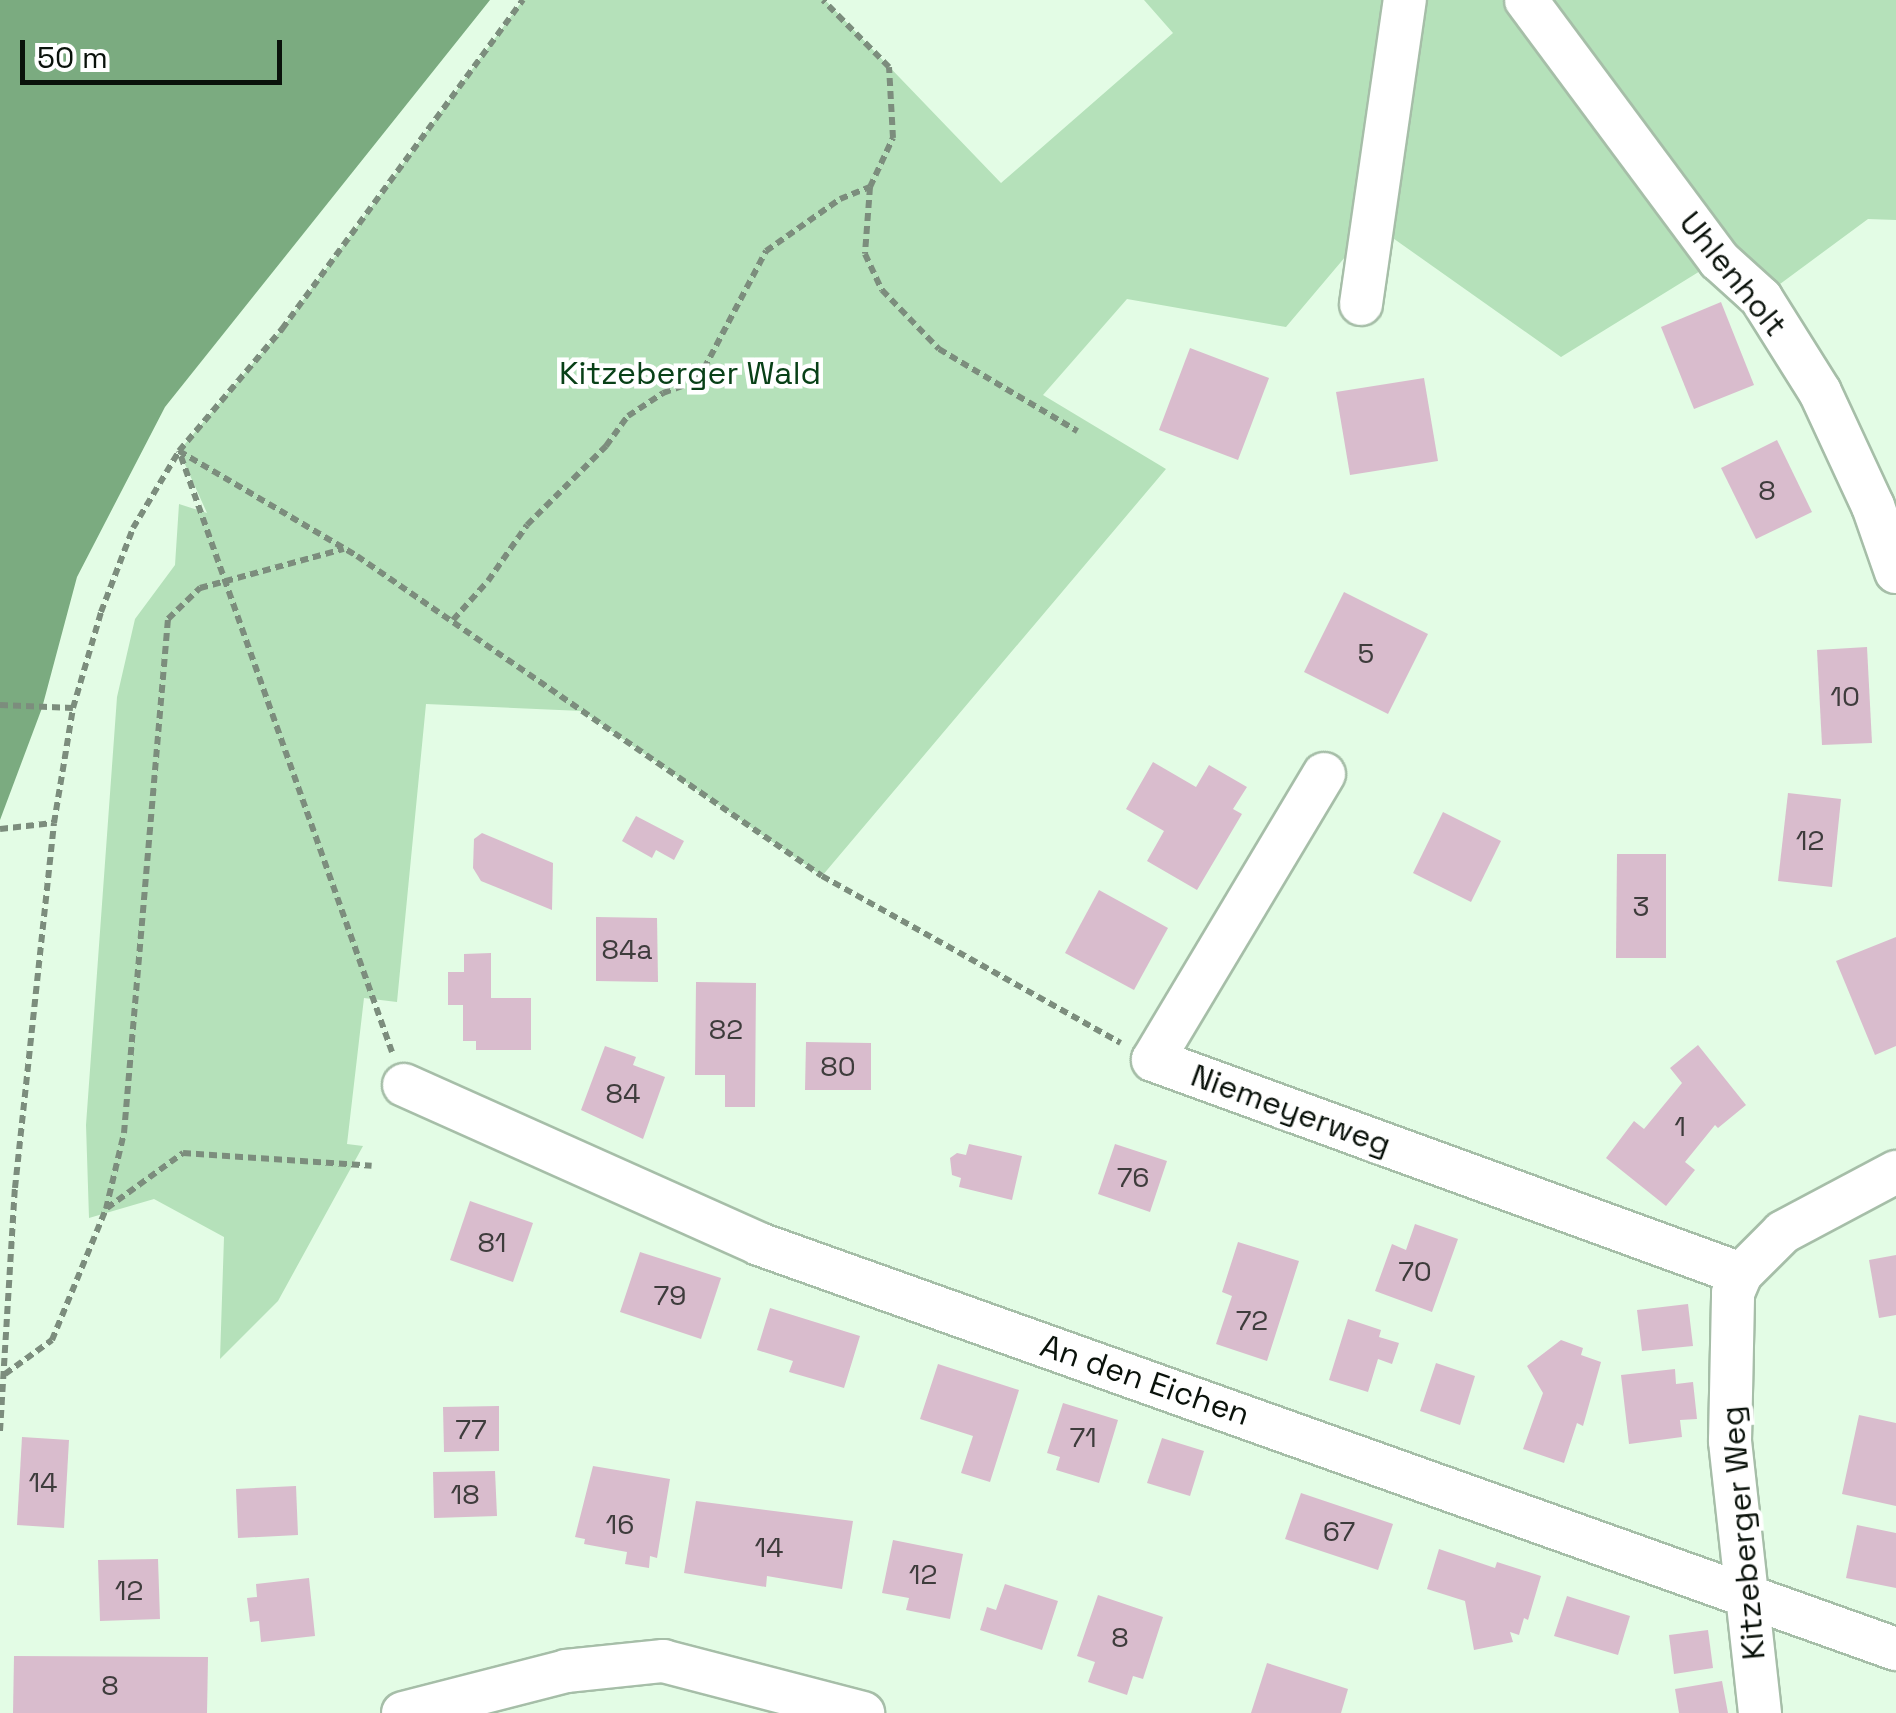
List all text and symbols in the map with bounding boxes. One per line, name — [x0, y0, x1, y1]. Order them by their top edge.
scale bar — [25, 20, 288, 82]
text: 50 m — [37, 38, 108, 77]
street label: Uhlenholt — [1671, 204, 1795, 344]
park label: Kitzeberger Wald — [559, 354, 821, 392]
house number: 8 — [1758, 473, 1776, 507]
house number: 5 — [1358, 636, 1374, 670]
house number: 10 — [1830, 679, 1860, 713]
house number: 12 — [1796, 823, 1824, 857]
house number: 3 — [1633, 889, 1649, 923]
house number: 84a — [601, 932, 653, 966]
house number: 82 — [709, 1012, 743, 1046]
house number: 80 — [820, 1049, 856, 1083]
street label: Niemeyerweg — [1186, 1056, 1396, 1164]
house number: 84 — [606, 1076, 640, 1110]
house number: 1 — [1674, 1109, 1686, 1143]
house number: 76 — [1117, 1160, 1149, 1194]
house number: 81 — [477, 1225, 507, 1259]
house number: 70 — [1398, 1254, 1432, 1288]
house number: 79 — [654, 1278, 686, 1312]
house number: 72 — [1236, 1303, 1268, 1337]
street label: An den Eichen — [1035, 1326, 1255, 1434]
street label: Kitzeberger Weg — [1713, 1404, 1773, 1662]
house number: 77 — [455, 1412, 487, 1446]
house number: 71 — [1069, 1420, 1097, 1454]
house number: 14 — [28, 1465, 58, 1499]
house number: 18 — [450, 1477, 480, 1511]
house number: 16 — [606, 1507, 634, 1541]
house number: 67 — [1323, 1514, 1355, 1548]
house number: 14 — [754, 1530, 784, 1564]
house number: 12 — [909, 1557, 937, 1591]
house number: 12 — [115, 1573, 143, 1607]
house number: 8 — [1111, 1620, 1129, 1654]
house number: 8 — [101, 1668, 119, 1702]

